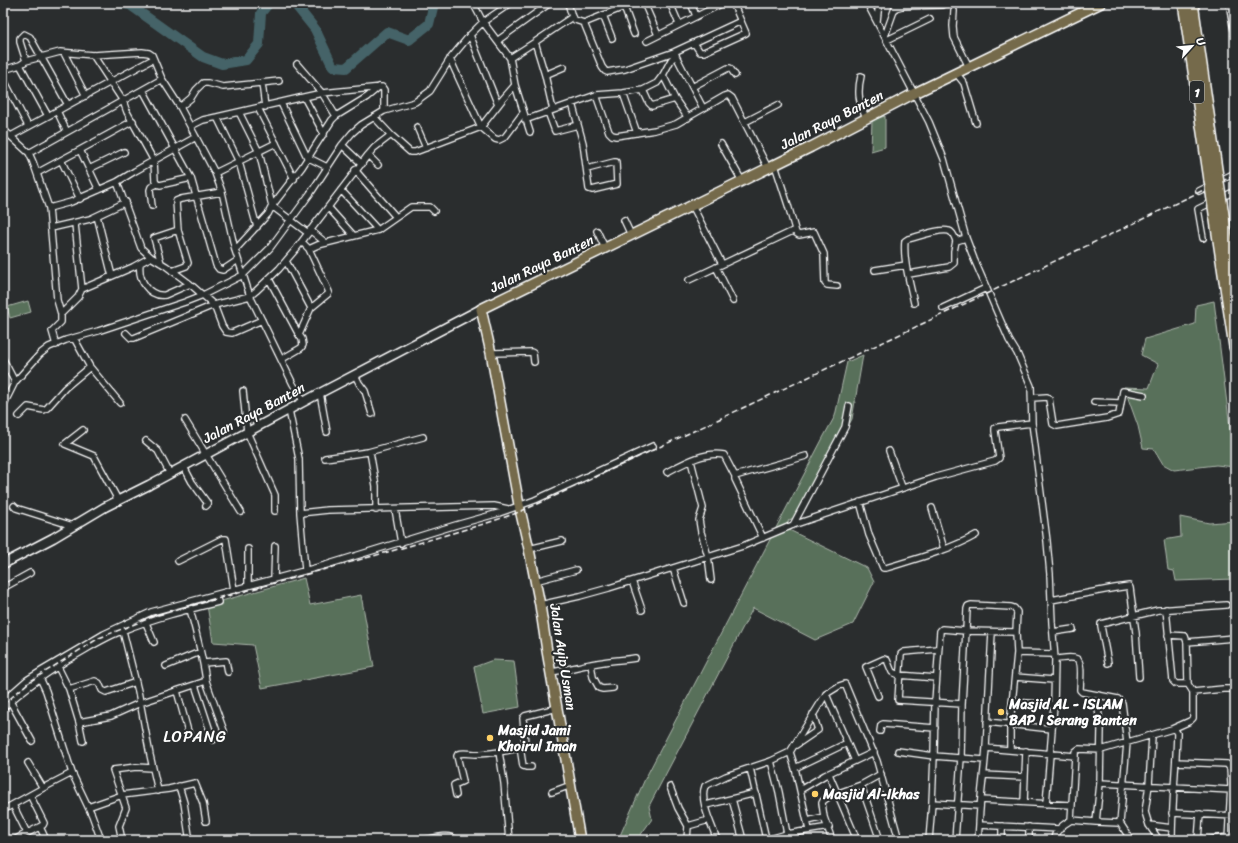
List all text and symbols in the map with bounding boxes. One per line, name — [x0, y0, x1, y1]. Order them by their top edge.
north arrow — [1172, 26, 1212, 66]
text: U — [1190, 34, 1211, 50]
road number: 1 — [1190, 81, 1204, 103]
street label: Jalan Raya Banten — [775, 83, 888, 157]
street label: Jalan Raya Banten — [485, 228, 599, 300]
street label: Jalan Raya Banten — [197, 375, 310, 451]
street label: Jalan Ayip Usman — [542, 601, 584, 713]
place label: Masjid AL - ISLAM BAP I Serang Banten — [1008, 692, 1137, 733]
marker: Masjid AL - ISLAM BAP I Serang Banten — [996, 707, 1006, 717]
place label: Masjid Jami Khoirul Iman — [497, 718, 577, 759]
district label: LOPANG — [163, 722, 227, 751]
marker: Masjid Jami Khoirul Iman — [485, 733, 495, 743]
place label: Masjid Al-Ikhas — [822, 782, 920, 807]
marker: Masjid Al-Ikhas — [810, 789, 820, 799]

